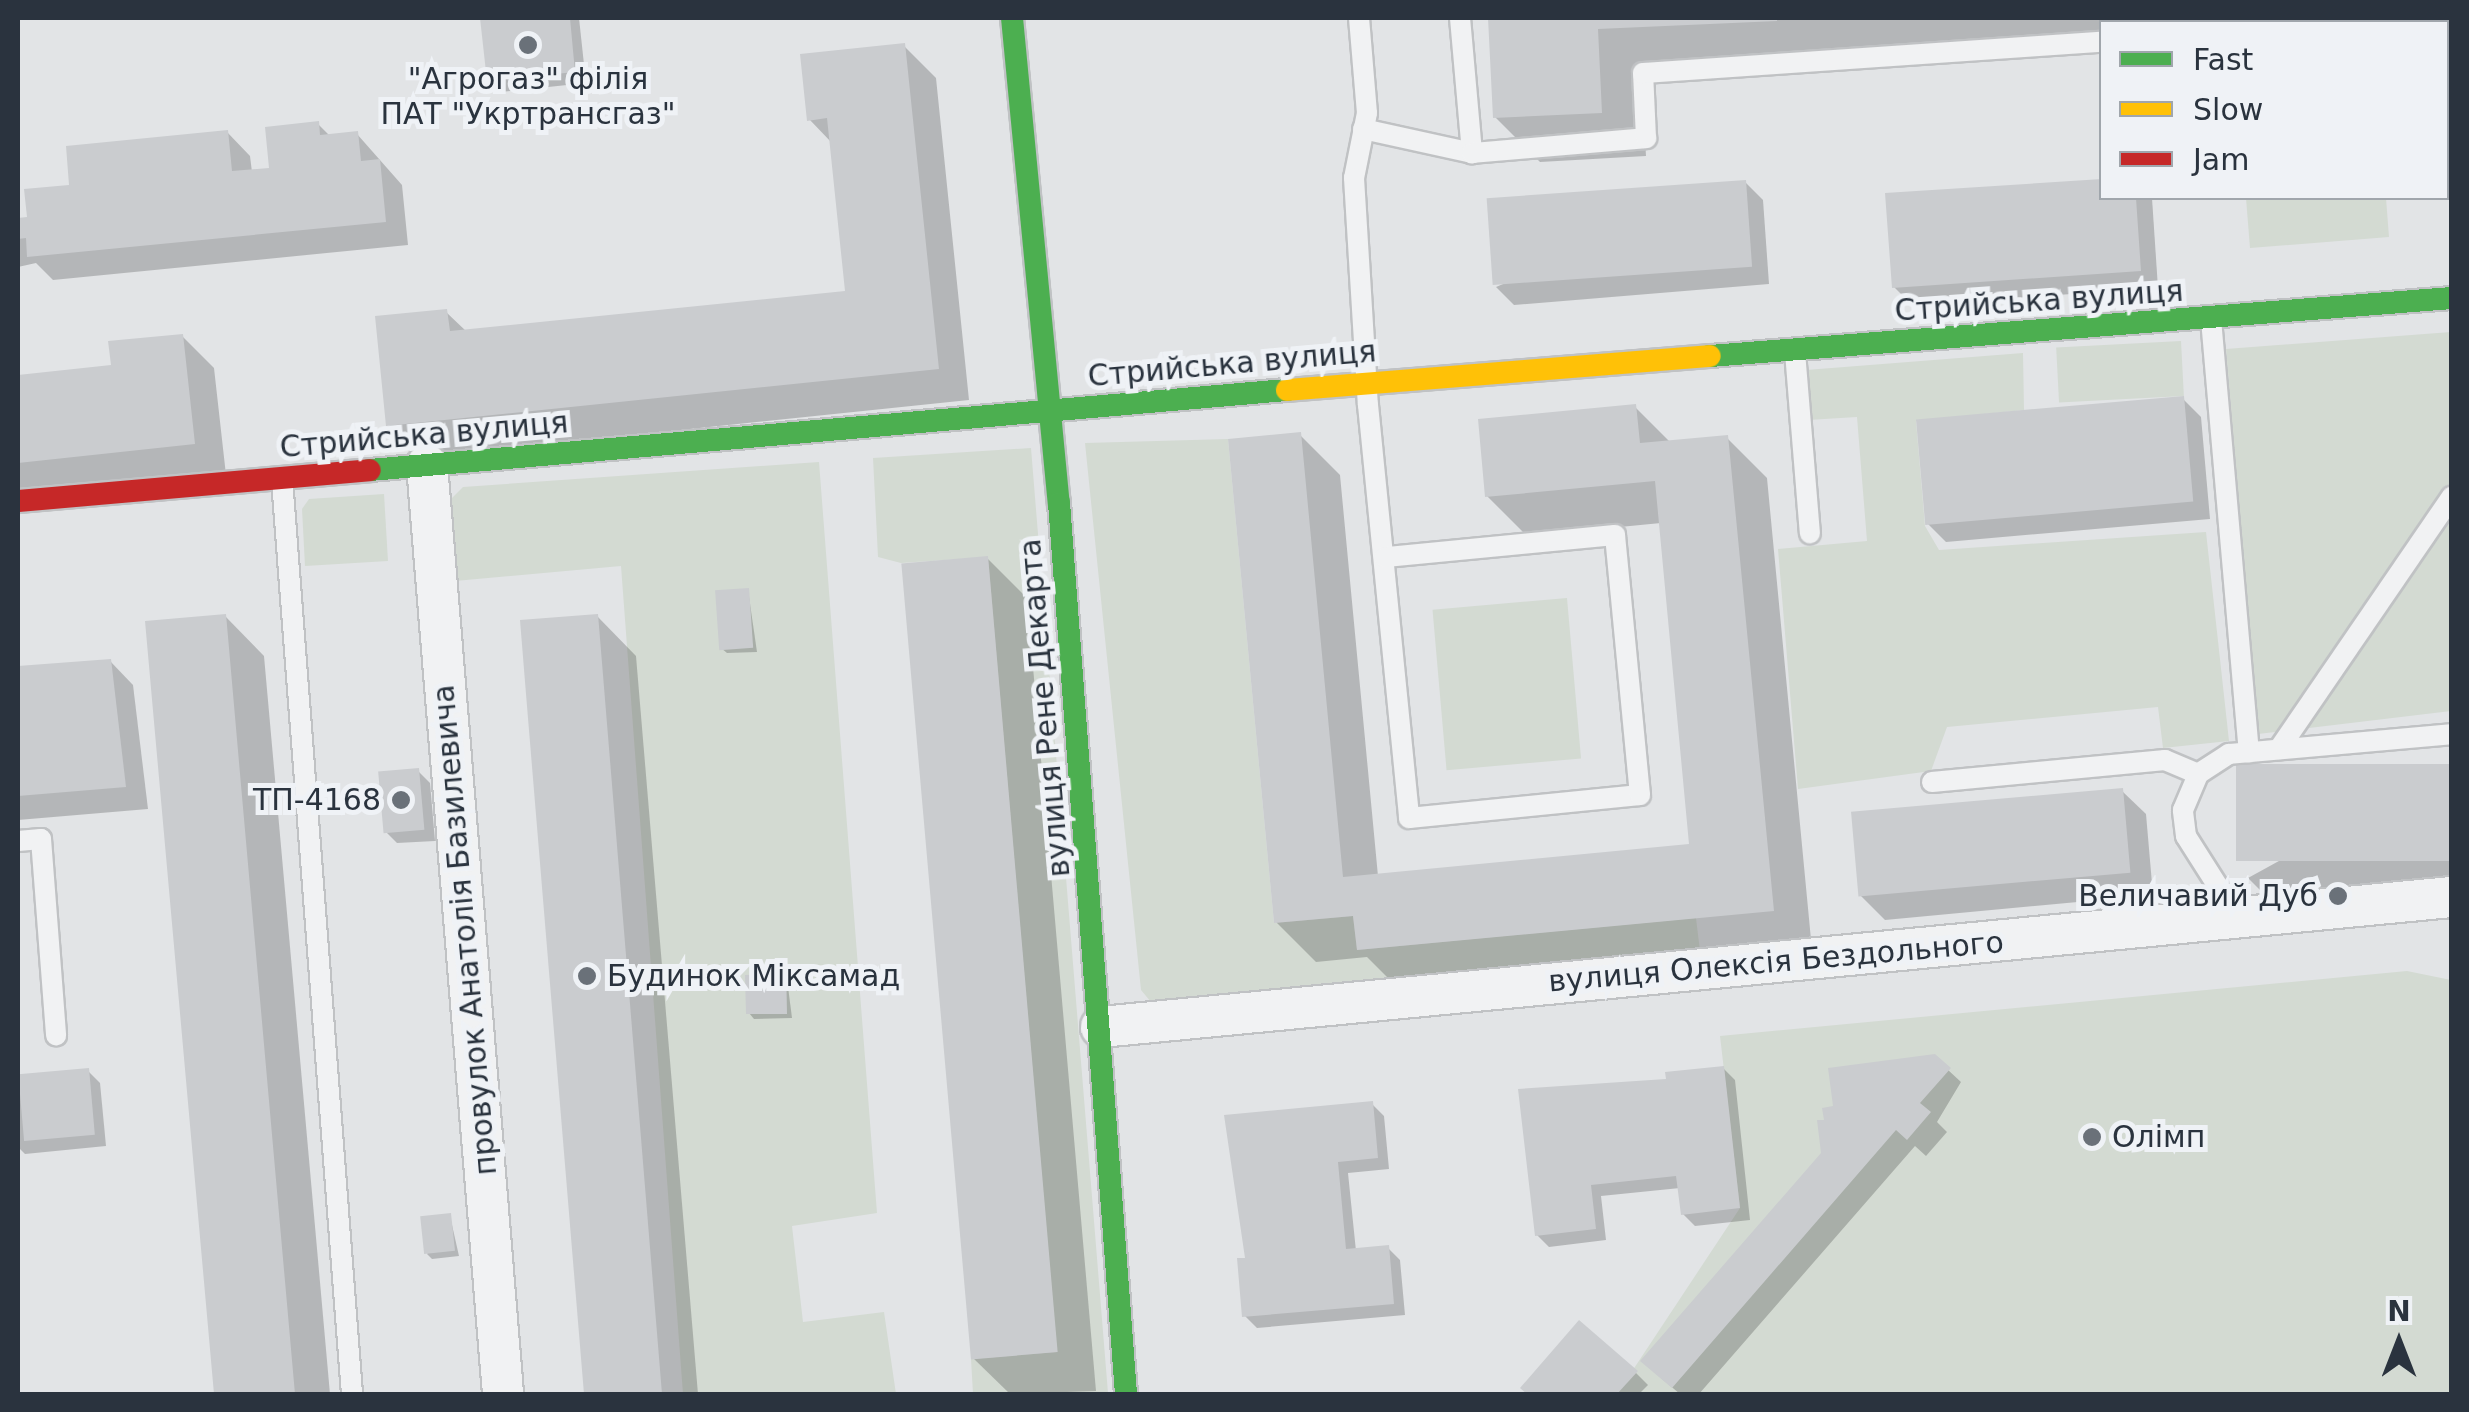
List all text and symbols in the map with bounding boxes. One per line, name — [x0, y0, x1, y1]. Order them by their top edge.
legend — [2099, 20, 2449, 200]
marker: "Агрогаз" філія ПАТ "Укртрансгаз" — [517, 34, 539, 56]
text: Fast — [2193, 42, 2253, 77]
place label: "Агрогаз" філія ПАТ "Укртрансгаз" — [380, 61, 676, 132]
text: Slow — [2193, 92, 2263, 127]
text: Jam — [2193, 142, 2249, 177]
street label: Стрийська вулиця — [1893, 273, 2185, 329]
street label: Стрийська вулиця — [1086, 333, 1378, 395]
street label: Стрийська вулиця — [278, 404, 570, 466]
street label: вулиця Рене Декарта — [1012, 537, 1078, 879]
street label: провулок Анатолія Базилевича — [426, 683, 504, 1177]
place label: ТП-4168 — [253, 782, 381, 818]
marker: ТП-4168 — [390, 789, 412, 811]
place label: Величавий Дуб — [2078, 878, 2318, 914]
marker: Величавий Дуб — [2327, 885, 2349, 907]
street label: вулиця Олексія Бездольного — [1547, 924, 2005, 1000]
place label: Будинок Міксамад — [607, 958, 900, 994]
marker: Будинок Міксамад — [576, 965, 598, 987]
place label: Олімп — [2112, 1119, 2205, 1155]
marker: Олімп — [2081, 1126, 2103, 1148]
north arrow — [2349, 1292, 2449, 1392]
text: N — [2387, 1295, 2411, 1328]

